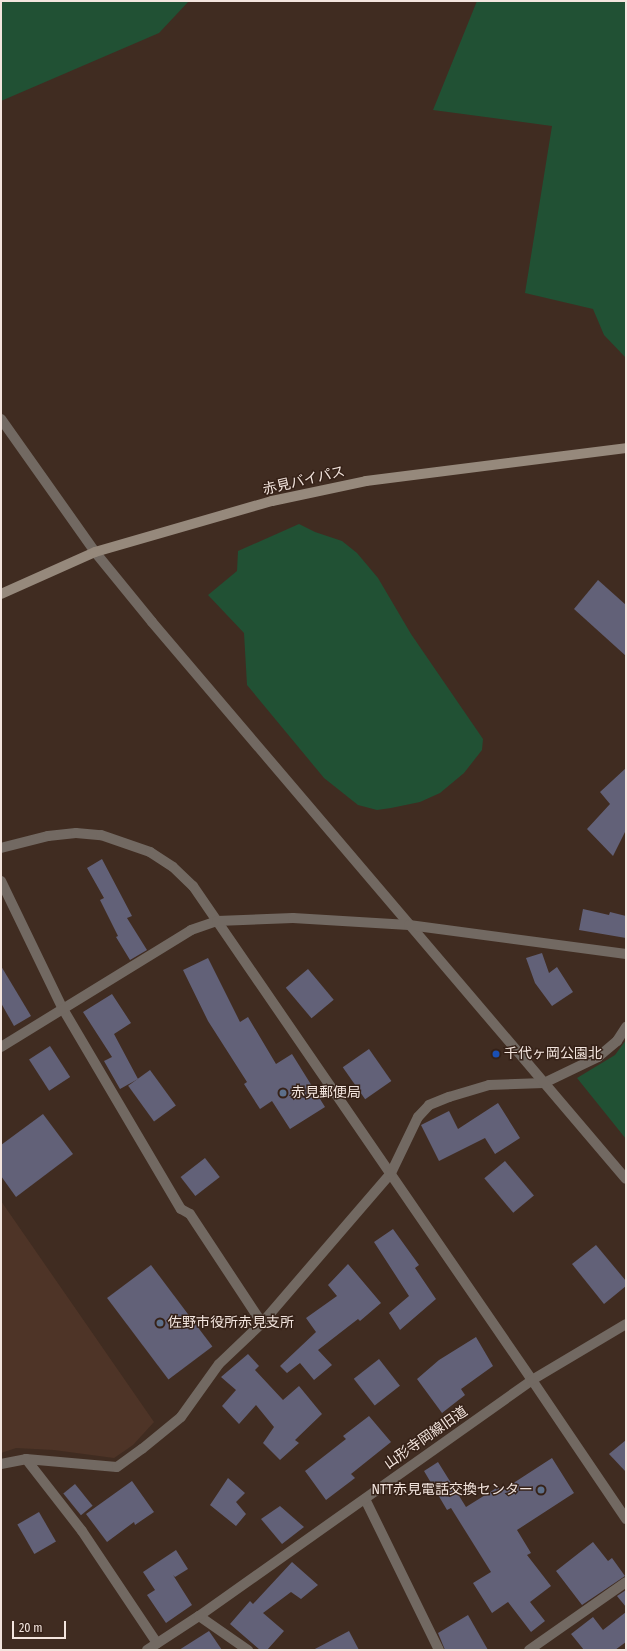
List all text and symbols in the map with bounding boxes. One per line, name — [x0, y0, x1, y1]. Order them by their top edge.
street label: 赤見バイパス — [261, 463, 347, 499]
place label: 千代ヶ岡公園北 — [504, 1046, 602, 1062]
marker: 千代ヶ岡公園北 — [491, 1049, 501, 1059]
place label: 赤見郵便局 — [291, 1085, 361, 1101]
marker: 赤見郵便局 — [278, 1088, 288, 1098]
place label: 佐野市役所赤見支所 — [168, 1315, 294, 1331]
marker: 佐野市役所赤見支所 — [155, 1318, 165, 1328]
street label: 山形寺岡線旧道 — [381, 1403, 471, 1473]
place label: NTT赤見電話交換センター — [372, 1482, 533, 1498]
marker: NTT赤見電話交換センター — [536, 1485, 546, 1495]
scale bar — [14, 1613, 68, 1639]
text: 20 m — [19, 1621, 43, 1635]

